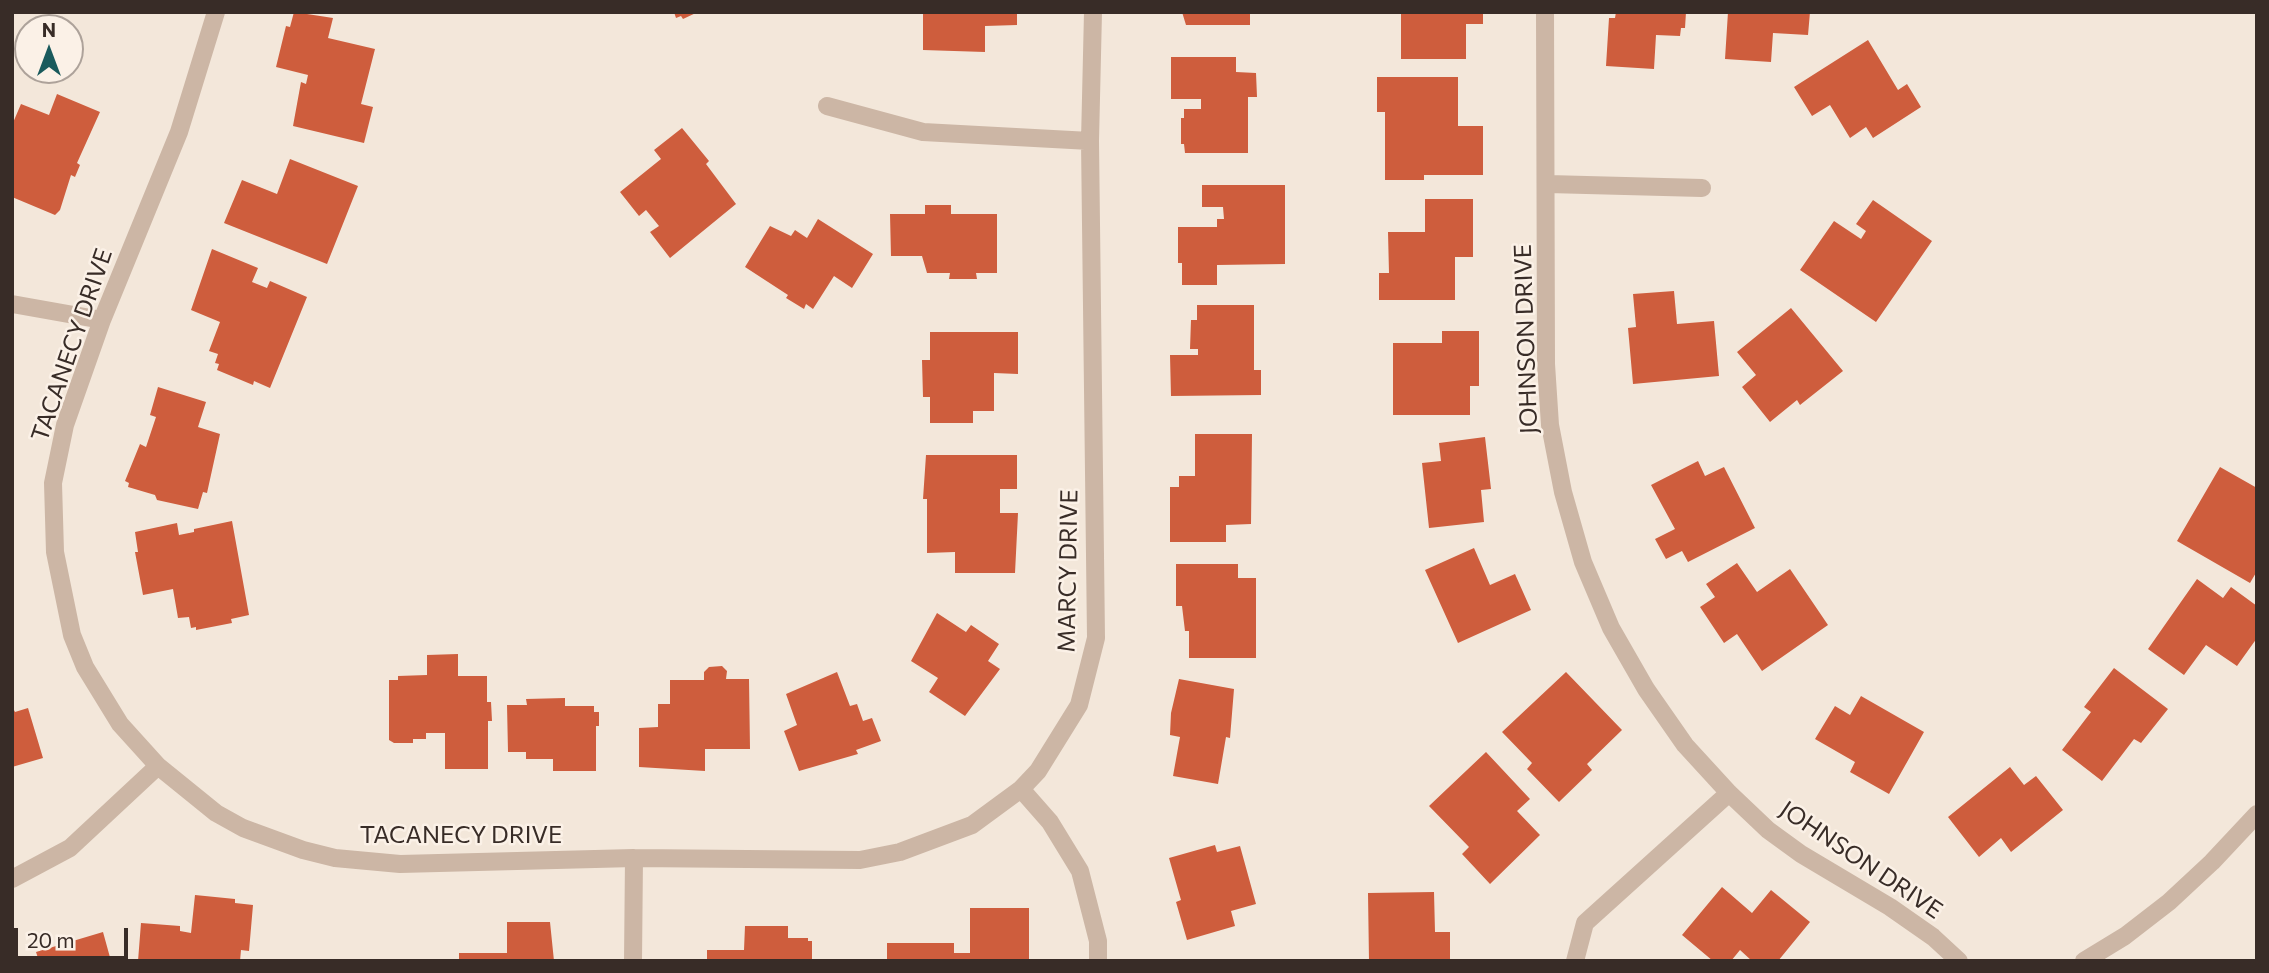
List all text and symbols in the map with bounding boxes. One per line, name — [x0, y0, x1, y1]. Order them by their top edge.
north arrow — [14, 14, 84, 84]
text: N — [42, 18, 56, 41]
street label: JOHNSON DRIVE — [1508, 243, 1544, 435]
street label: TACANECY DRIVE — [25, 245, 119, 445]
street label: MARCY DRIVE — [1052, 489, 1084, 653]
street label: JOHNSON DRIVE — [1774, 795, 1948, 925]
street label: TACANECY DRIVE — [360, 821, 562, 849]
scale bar — [18, 914, 131, 958]
text: 20 m — [27, 927, 75, 952]

